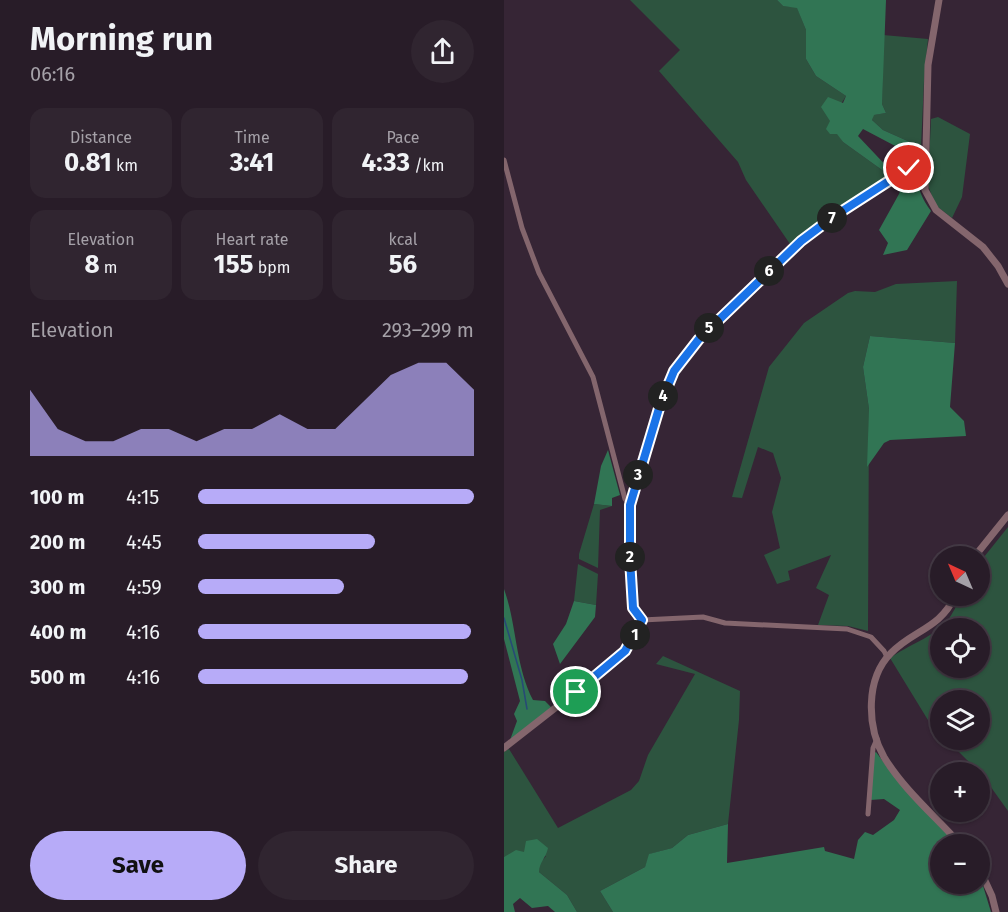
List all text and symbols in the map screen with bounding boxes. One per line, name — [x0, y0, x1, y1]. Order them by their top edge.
text: Morning run — [30, 19, 213, 59]
button: share — [411, 20, 474, 83]
text: 06:16 — [30, 62, 75, 86]
text: Distance — [70, 128, 132, 147]
text: Time — [234, 128, 270, 147]
text: Pace — [386, 128, 420, 147]
pin — [883, 142, 934, 193]
text: 0.81 — [64, 147, 112, 178]
text: 3:41 — [230, 147, 274, 178]
text: 4:33 — [362, 147, 410, 178]
icon: check — [892, 151, 925, 184]
text: km — [112, 156, 138, 175]
text: /km — [410, 156, 444, 175]
pin: 7 — [817, 203, 847, 233]
text: 7 — [828, 208, 836, 227]
text: Elevation — [67, 230, 135, 249]
text: Heart rate — [216, 230, 288, 249]
text: kcal — [389, 230, 417, 249]
text: 8 — [84, 249, 100, 280]
text: 155 — [214, 249, 253, 280]
text: 56 — [389, 249, 417, 280]
pin: 6 — [754, 256, 784, 286]
text: m — [100, 258, 118, 277]
text: bpm — [253, 258, 290, 277]
text: 6 — [764, 261, 774, 280]
pin: 5 — [694, 313, 724, 343]
text: Elevation — [30, 318, 114, 342]
text: 293–299 m — [382, 318, 474, 342]
text: 5 — [705, 318, 713, 337]
pin: 4 — [648, 381, 678, 411]
text: 4 — [658, 386, 668, 405]
pin: 3 — [623, 460, 653, 490]
text: 3 — [634, 465, 642, 484]
text: 100 m — [30, 485, 84, 509]
text: 4:15 — [126, 485, 159, 509]
text: 200 m — [30, 530, 85, 554]
text: 4:45 — [126, 530, 162, 554]
pin: 2 — [615, 542, 645, 572]
north arrow — [930, 546, 990, 606]
map controls — [930, 546, 990, 894]
text: 2 — [626, 547, 634, 566]
text: 300 m — [30, 575, 85, 599]
text: 4:59 — [126, 575, 162, 599]
button: locate — [930, 618, 990, 678]
text: 400 m — [30, 620, 86, 644]
text: 4:16 — [126, 620, 160, 644]
pin: 1 — [620, 620, 650, 650]
text: 1 — [631, 625, 639, 644]
text: 500 m — [30, 665, 86, 689]
text: 4:16 — [126, 665, 160, 689]
pin — [550, 666, 601, 717]
icon: arrive — [559, 675, 592, 708]
button: layers — [930, 690, 990, 750]
button: + — [930, 762, 990, 822]
button: Save — [30, 831, 246, 900]
button: Share — [258, 831, 474, 900]
button: − — [930, 834, 990, 894]

